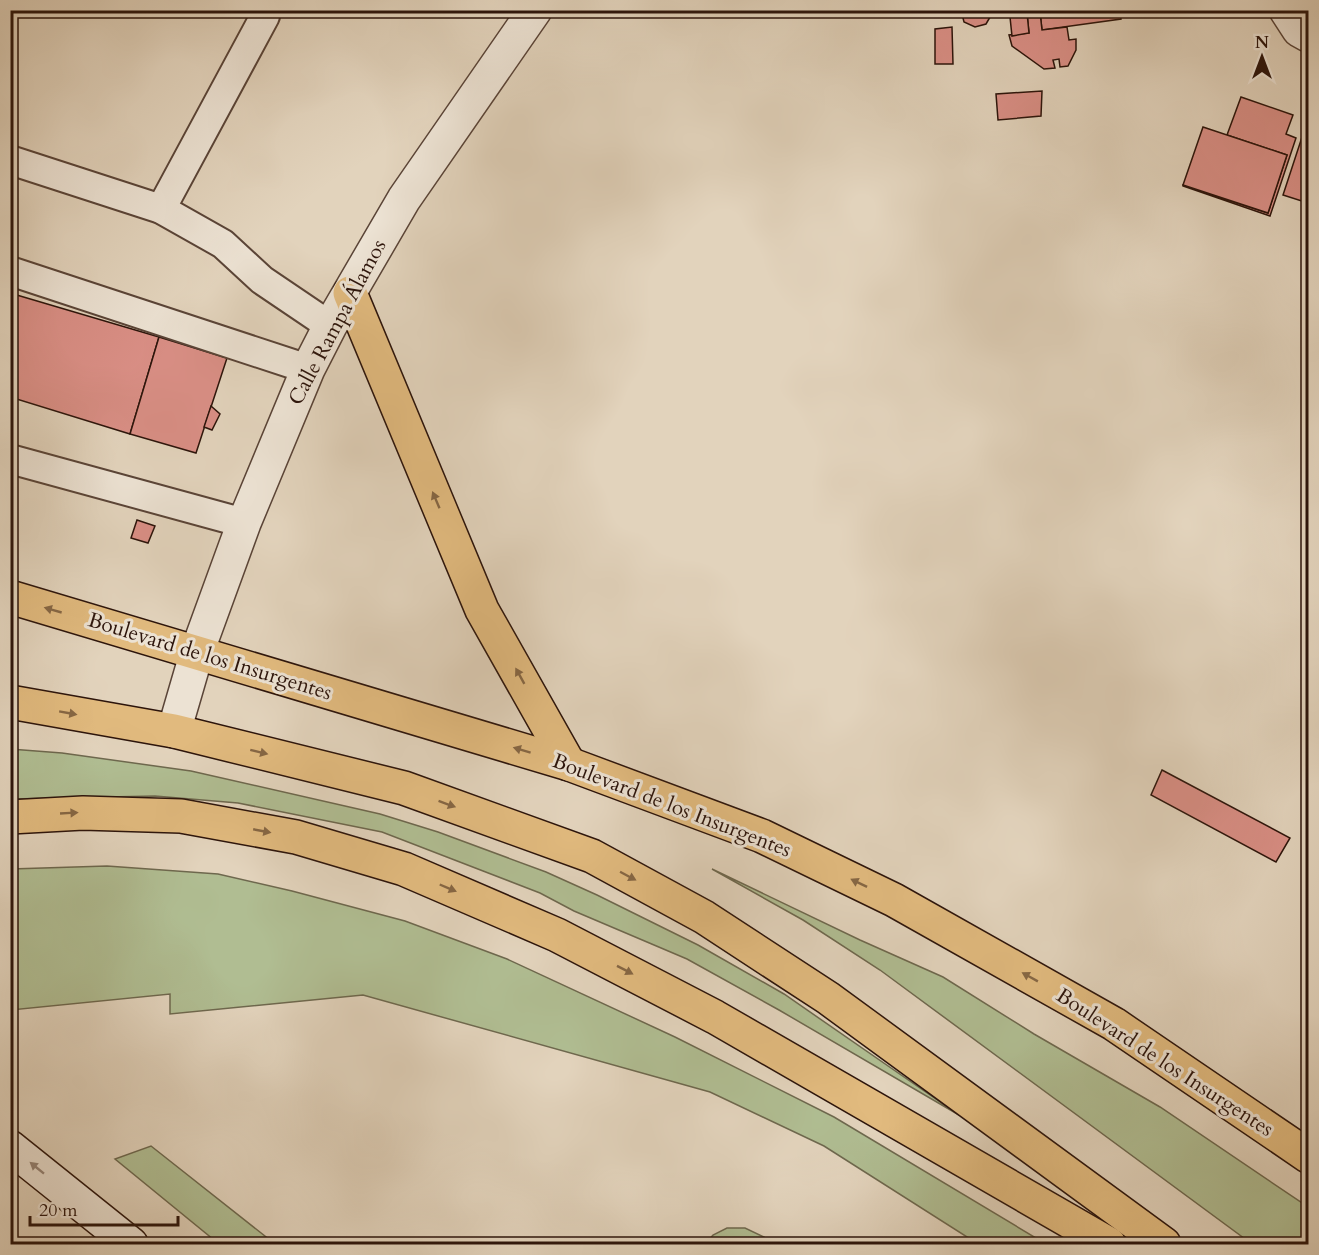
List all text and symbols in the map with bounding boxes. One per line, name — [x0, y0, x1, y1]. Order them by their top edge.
north arrow — [1232, 27, 1292, 87]
text: N — [1255, 32, 1269, 54]
street label: Calle Rampa Álamos — [282, 234, 393, 410]
one-way arrow — [432, 492, 441, 509]
one-way arrow — [44, 605, 62, 614]
street label: Boulevard de los Insurgentes — [84, 606, 335, 707]
one-way arrow — [515, 668, 525, 685]
one-way arrow — [59, 708, 78, 717]
one-way arrow — [513, 745, 531, 754]
street label: Boulevard de los Insurgentes — [548, 746, 795, 864]
one-way arrow — [250, 748, 268, 758]
one-way arrow — [438, 799, 456, 809]
one-way arrow — [59, 809, 78, 818]
one-way arrow — [253, 827, 272, 836]
one-way arrow — [619, 871, 636, 881]
one-way arrow — [850, 879, 868, 889]
one-way arrow — [440, 883, 458, 893]
one-way arrow — [617, 965, 634, 975]
one-way arrow — [1021, 972, 1038, 982]
street label: Boulevard de los Insurgentes — [1050, 981, 1279, 1144]
one-way arrow — [29, 1163, 44, 1175]
scale bar — [30, 1189, 178, 1227]
text: 20 m — [39, 1198, 78, 1223]

